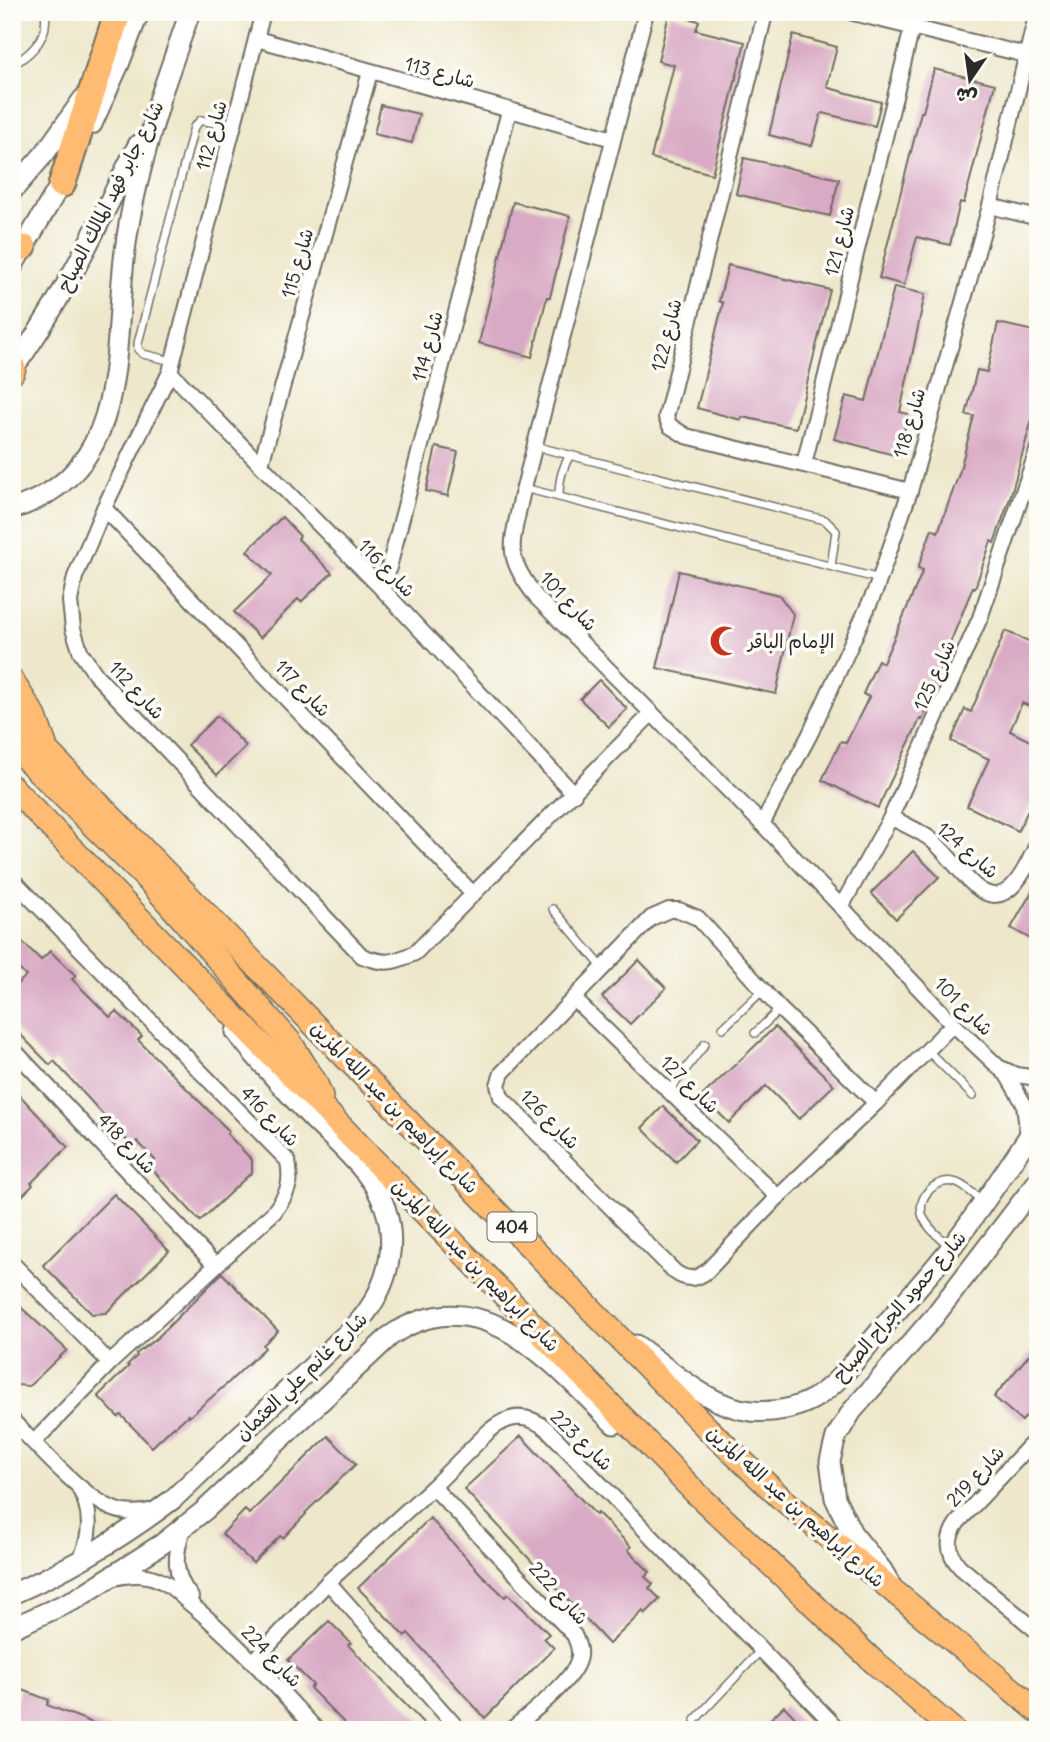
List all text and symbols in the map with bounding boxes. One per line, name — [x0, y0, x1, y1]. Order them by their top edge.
north arrow — [934, 46, 1004, 116]
street label: شارع 113 — [402, 51, 478, 95]
text: ش — [953, 82, 979, 111]
street label: شارع جابر فهد المالك الصباح — [51, 96, 170, 296]
street label: شارع 112 — [190, 98, 234, 173]
street label: شارع 121 — [819, 204, 861, 279]
street label: شارع 115 — [276, 225, 320, 301]
street label: شارع 122 — [645, 296, 689, 374]
street label: شارع 114 — [406, 308, 450, 384]
street label: شارع 118 — [888, 385, 932, 461]
street label: شارع 116 — [352, 534, 421, 604]
street label: شارع 101 — [534, 566, 603, 637]
mosque icon: الإمام الباقر — [708, 624, 742, 658]
place label: الإمام الباقر — [746, 629, 834, 656]
street label: شارع 125 — [908, 636, 962, 715]
street label: شارع 117 — [269, 654, 336, 723]
street label: شارع 112 — [103, 656, 170, 726]
street label: شارع 124 — [931, 817, 1004, 885]
street label: شارع 101 — [928, 972, 998, 1042]
street label: شارع إبراهيم بن عبد الله المزين — [304, 1016, 484, 1200]
street label: شارع 127 — [654, 1050, 725, 1119]
street label: شارع 416 — [234, 1081, 305, 1153]
street label: شارع 126 — [514, 1084, 585, 1155]
street label: شارع 418 — [91, 1107, 161, 1180]
street label: شارع ابراهيم بن عبد الله المزين — [385, 1174, 565, 1359]
road number: 404 — [488, 1212, 536, 1242]
street label: شارع حمود الجراح الصباح — [827, 1226, 973, 1388]
street label: شارع غانم علي العثمان — [230, 1307, 376, 1449]
street label: شارع 223 — [544, 1405, 618, 1477]
street label: شارع إبراهيم بن عبد الله المزين — [700, 1420, 890, 1594]
street label: شارع 219 — [941, 1441, 1011, 1513]
street label: شارع 222 — [523, 1556, 594, 1631]
street label: شارع 224 — [235, 1620, 307, 1693]

